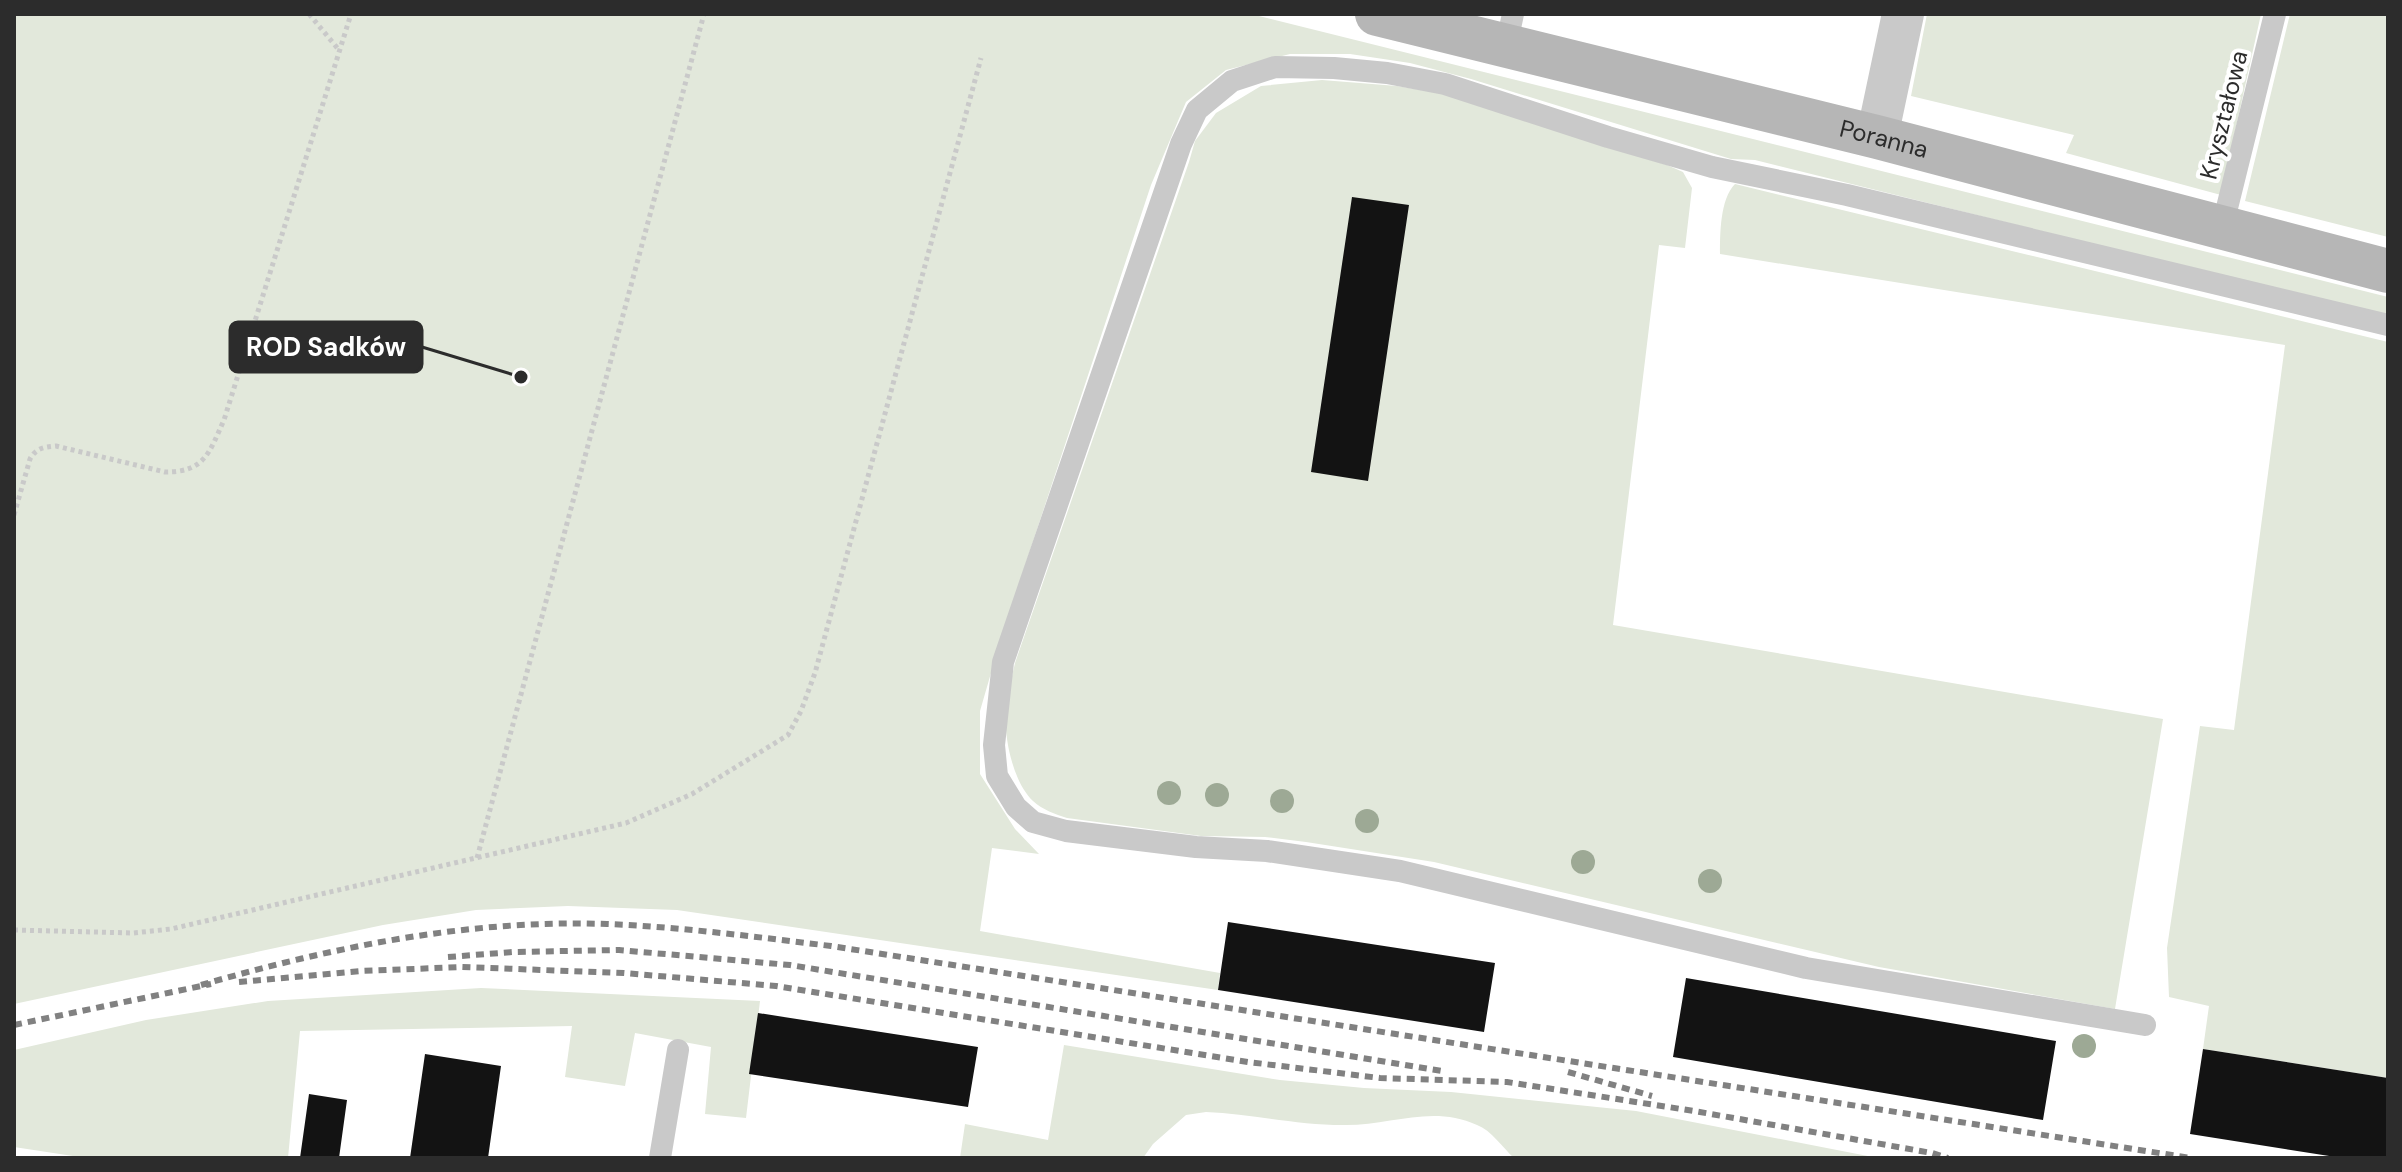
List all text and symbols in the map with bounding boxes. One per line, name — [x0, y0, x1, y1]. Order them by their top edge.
street label: Kryształowa — [2193, 47, 2254, 183]
street label: Poranna — [1837, 112, 1931, 165]
callout: ROD Sadków — [230, 322, 422, 372]
text: ROD Sadków — [246, 330, 406, 364]

